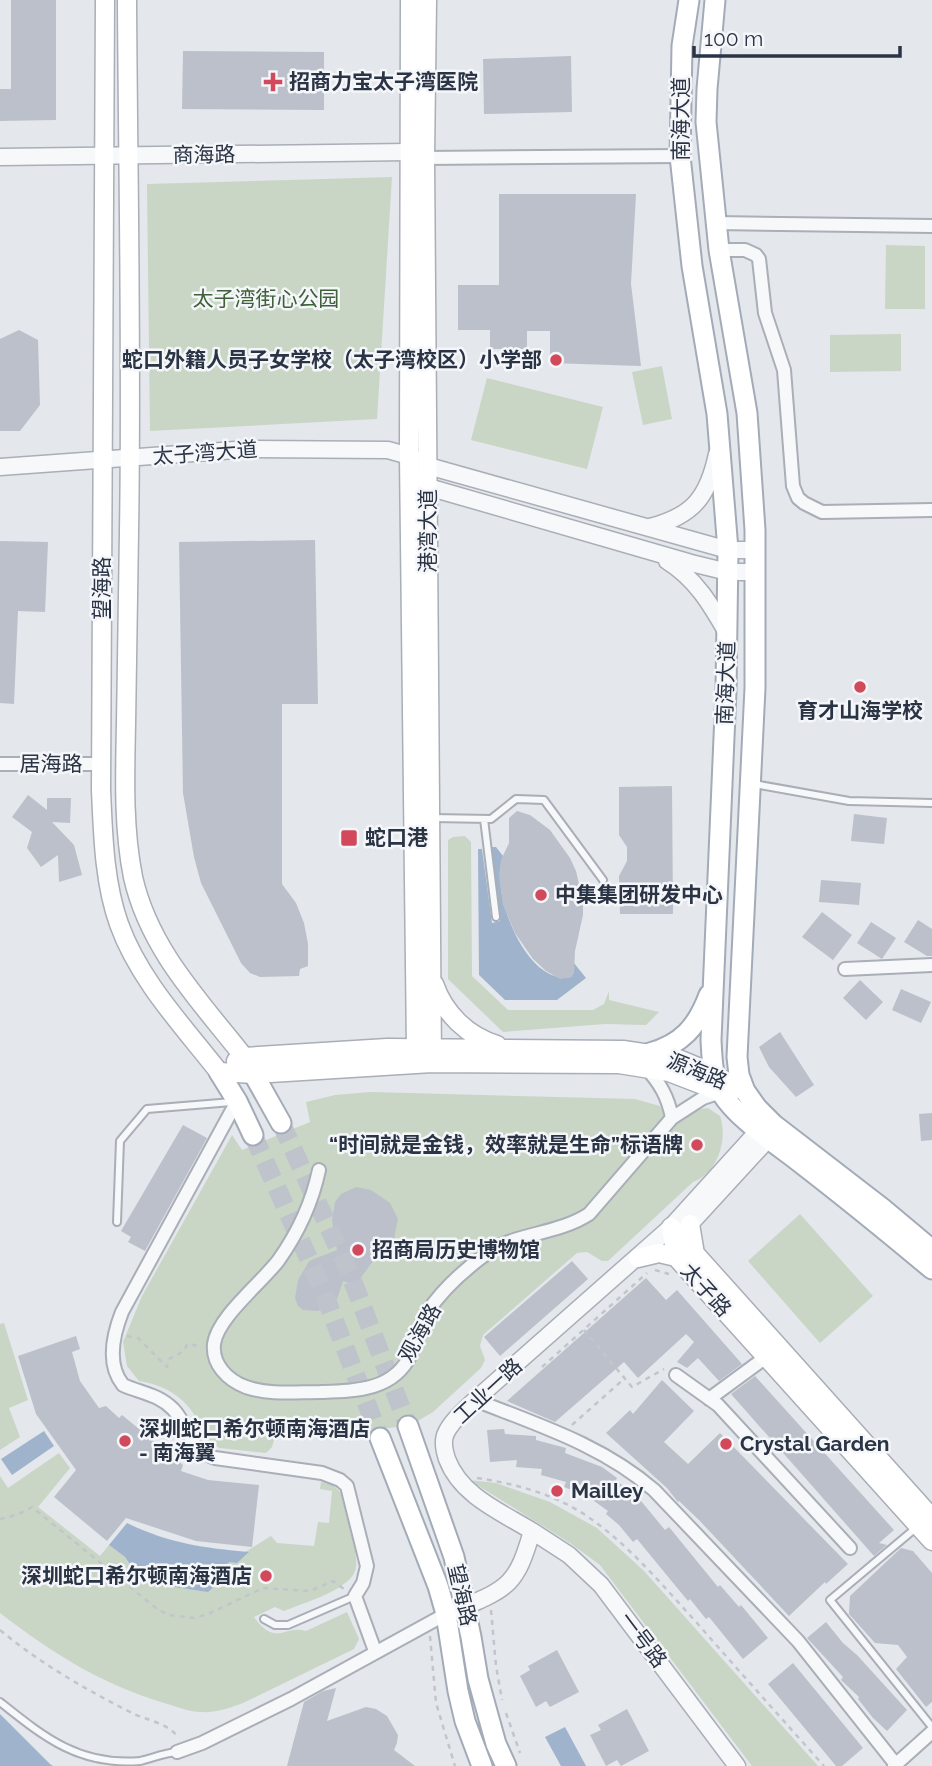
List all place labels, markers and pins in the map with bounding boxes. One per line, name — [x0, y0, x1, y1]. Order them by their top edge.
place label: 招商力宝太子湾医院 — [289, 69, 478, 94]
marker: 招商力宝太子湾医院 — [263, 72, 283, 92]
place label: 蛇口外籍人员子女学校（太子湾校区）小学部 — [122, 347, 542, 372]
marker: 蛇口外籍人员子女学校（太子湾校区）小学部 — [548, 352, 564, 368]
marker: 育才山海学校 — [852, 679, 868, 695]
place label: 育才山海学校 — [797, 698, 923, 723]
place label: 蛇口港 — [365, 825, 428, 850]
marker: 蛇口港 — [339, 828, 359, 848]
place label: 中集集团研发中心 — [555, 882, 723, 907]
marker: 中集集团研发中心 — [533, 887, 549, 903]
place label: “时间就是金钱，效率就是生命”标语牌 — [329, 1132, 683, 1157]
marker: “时间就是金钱，效率就是生命”标语牌 — [689, 1137, 705, 1153]
place label: 招商局历史博物馆 — [372, 1237, 540, 1262]
marker: 招商局历史博物馆 — [350, 1242, 366, 1258]
place label: 深圳蛇口希尔顿南海酒店 - 南海翼 — [139, 1416, 370, 1465]
place label: Crystal Garden — [740, 1431, 890, 1456]
marker: 深圳蛇口希尔顿南海酒店 - 南海翼 — [117, 1433, 133, 1449]
marker: Crystal Garden — [718, 1436, 734, 1452]
place label: Mailley — [571, 1478, 644, 1503]
marker: Mailley — [549, 1483, 565, 1499]
place label: 深圳蛇口希尔顿南海酒店 — [21, 1563, 252, 1588]
marker: 深圳蛇口希尔顿南海酒店 — [258, 1568, 274, 1584]

